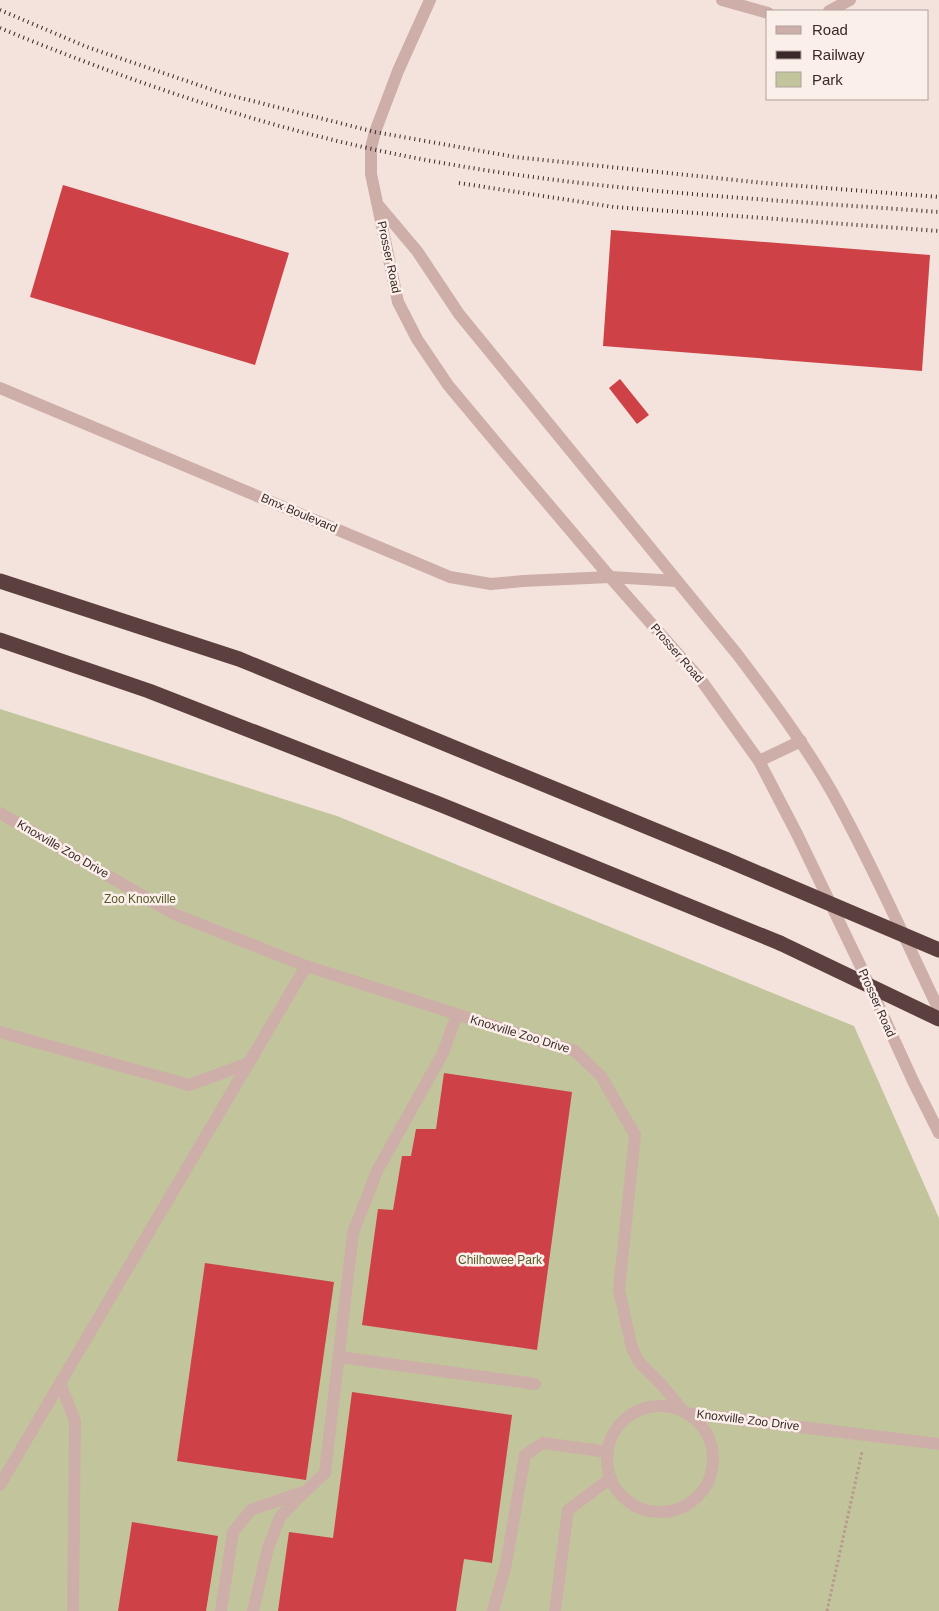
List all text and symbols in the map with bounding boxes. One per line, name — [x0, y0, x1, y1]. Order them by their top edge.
legend — [766, 10, 929, 100]
text: Road — [812, 21, 848, 38]
text: Railway — [812, 46, 865, 63]
text: Park — [812, 71, 843, 88]
street label: Prosser Road — [375, 220, 403, 294]
street label: Bmx Boulevard — [259, 491, 339, 535]
street label: Prosser Road — [648, 621, 706, 685]
street label: Knoxville Zoo Drive — [15, 817, 112, 881]
park label: Zoo Knoxville — [104, 892, 176, 906]
street label: Prosser Road — [856, 967, 898, 1039]
street label: Knoxville Zoo Drive — [469, 1012, 572, 1056]
park label: Chilhowee Park — [458, 1253, 543, 1267]
street label: Knoxville Zoo Drive — [696, 1407, 800, 1433]

